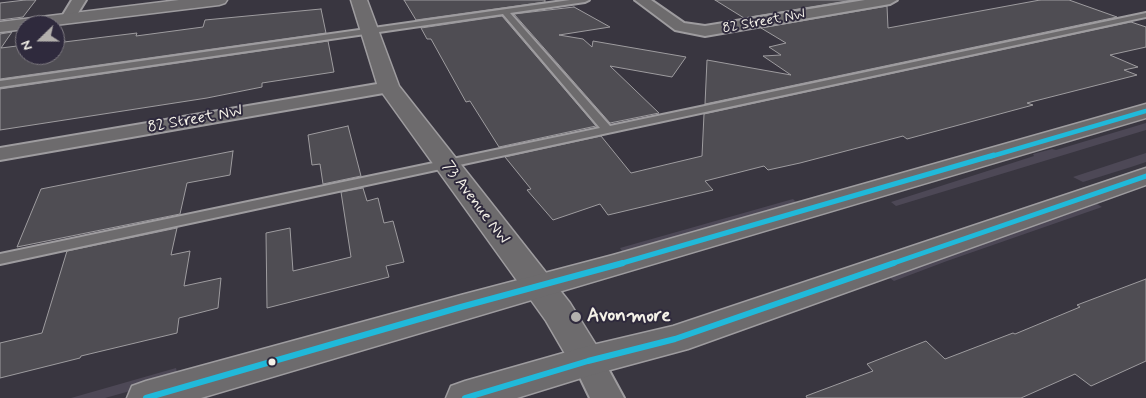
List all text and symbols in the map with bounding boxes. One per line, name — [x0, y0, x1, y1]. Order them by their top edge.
street label: 82 Street NW — [721, 6, 807, 38]
north arrow — [15, 15, 65, 65]
text: N — [17, 38, 37, 53]
street label: 82 Street NW — [146, 102, 244, 138]
street label: 73 Avenue NW — [437, 158, 513, 248]
place label: Avonmore — [587, 306, 671, 328]
marker: Avonmore — [569, 310, 583, 324]
unlabelled marker — [267, 357, 277, 367]

